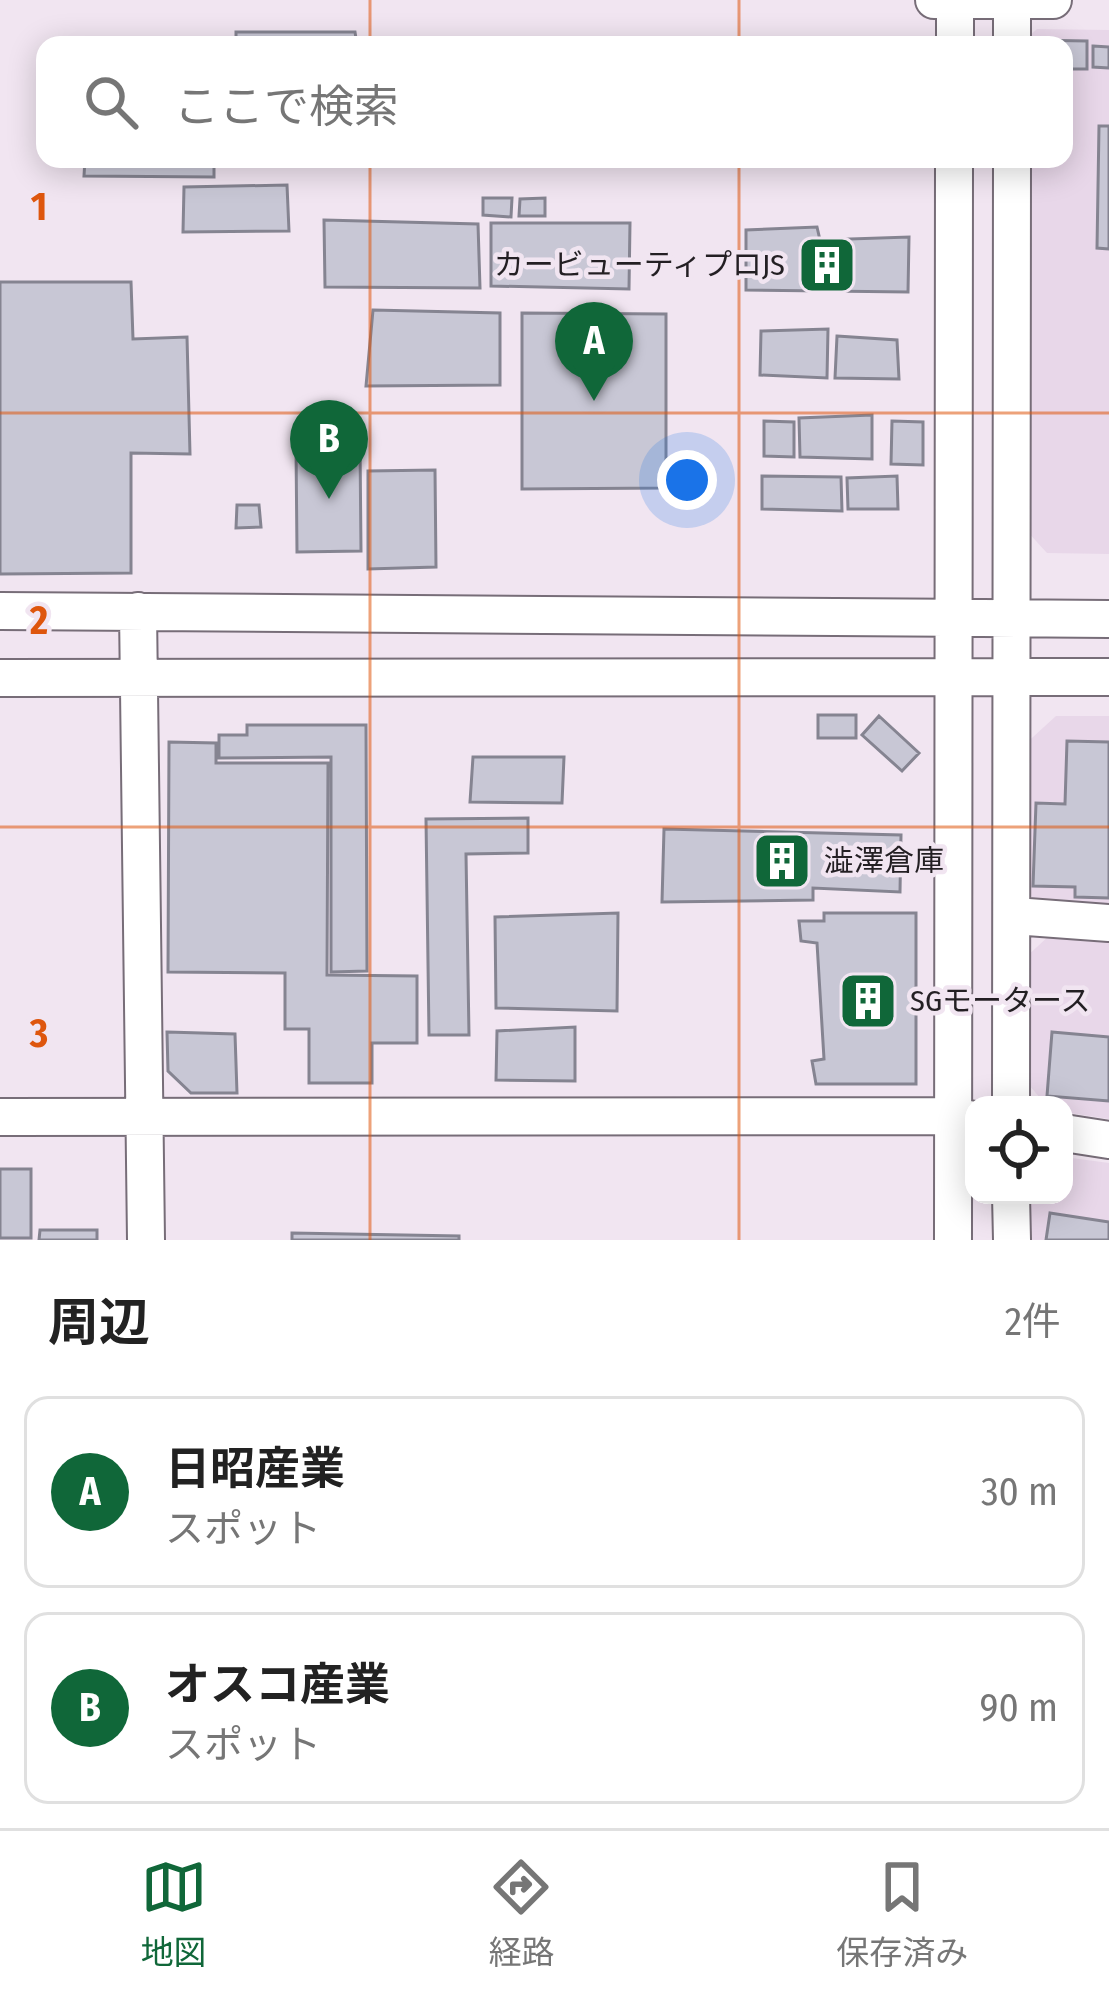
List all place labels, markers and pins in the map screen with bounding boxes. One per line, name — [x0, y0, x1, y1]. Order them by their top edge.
building icon: カービューティプロJS — [796, 234, 858, 296]
place label: カービューティプロJS — [494, 247, 785, 283]
pin: A — [555, 302, 633, 401]
pin: B — [290, 400, 368, 499]
building icon: 澁澤倉庫 — [751, 830, 813, 892]
place label: 澁澤倉庫 — [824, 843, 944, 879]
building icon: SGモータース — [837, 970, 899, 1032]
place label: SGモータース — [910, 983, 1091, 1019]

